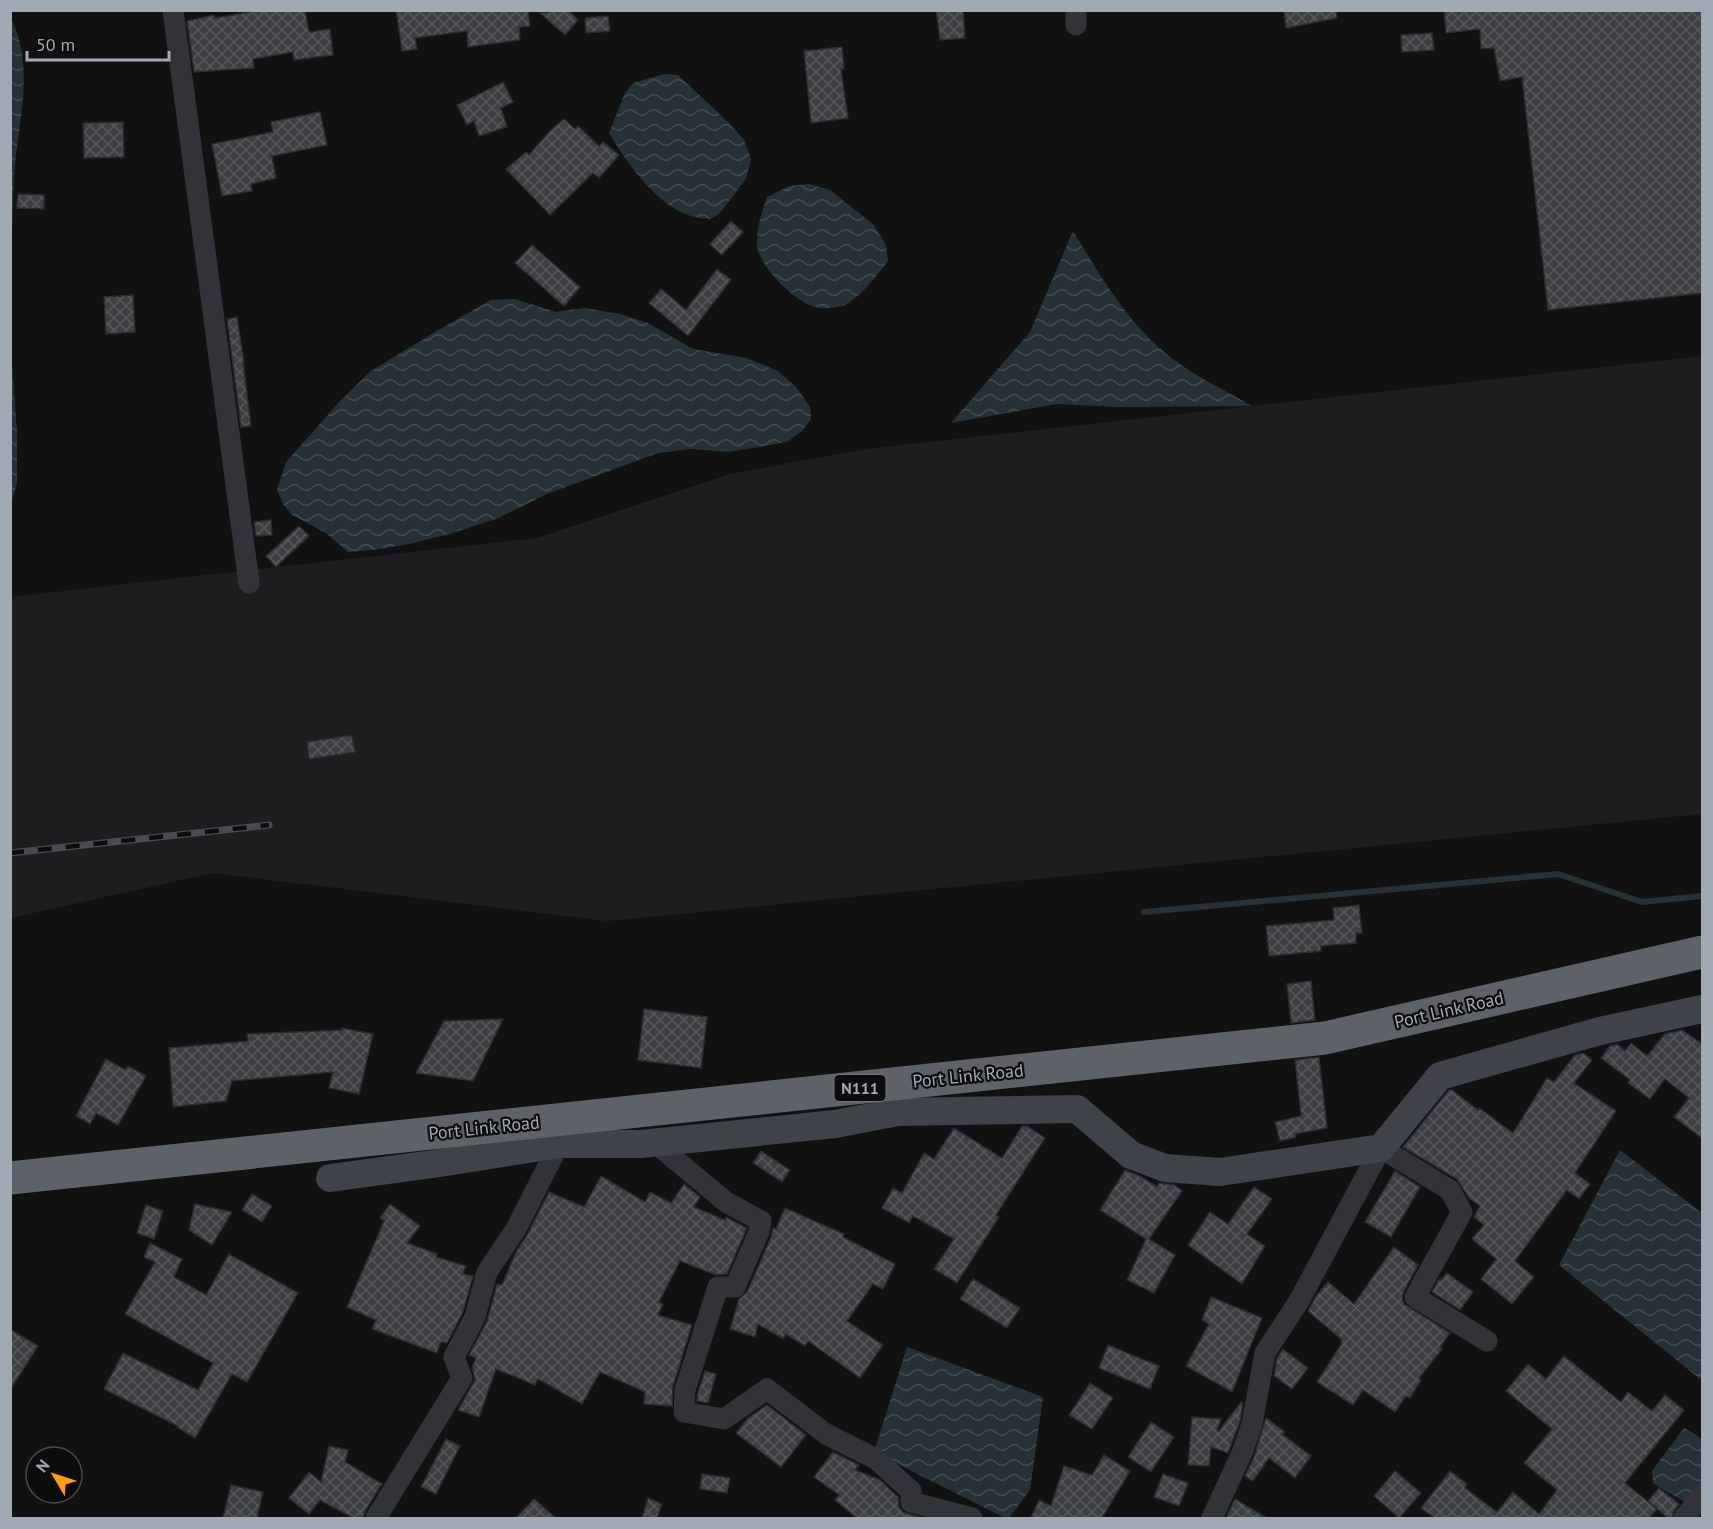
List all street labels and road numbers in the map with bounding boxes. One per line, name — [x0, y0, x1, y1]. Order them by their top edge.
street label: Port Link Road — [1392, 986, 1506, 1033]
street label: Port Link Road — [911, 1058, 1025, 1093]
road number: N111 — [834, 1075, 886, 1101]
street label: Port Link Road — [427, 1110, 541, 1145]

